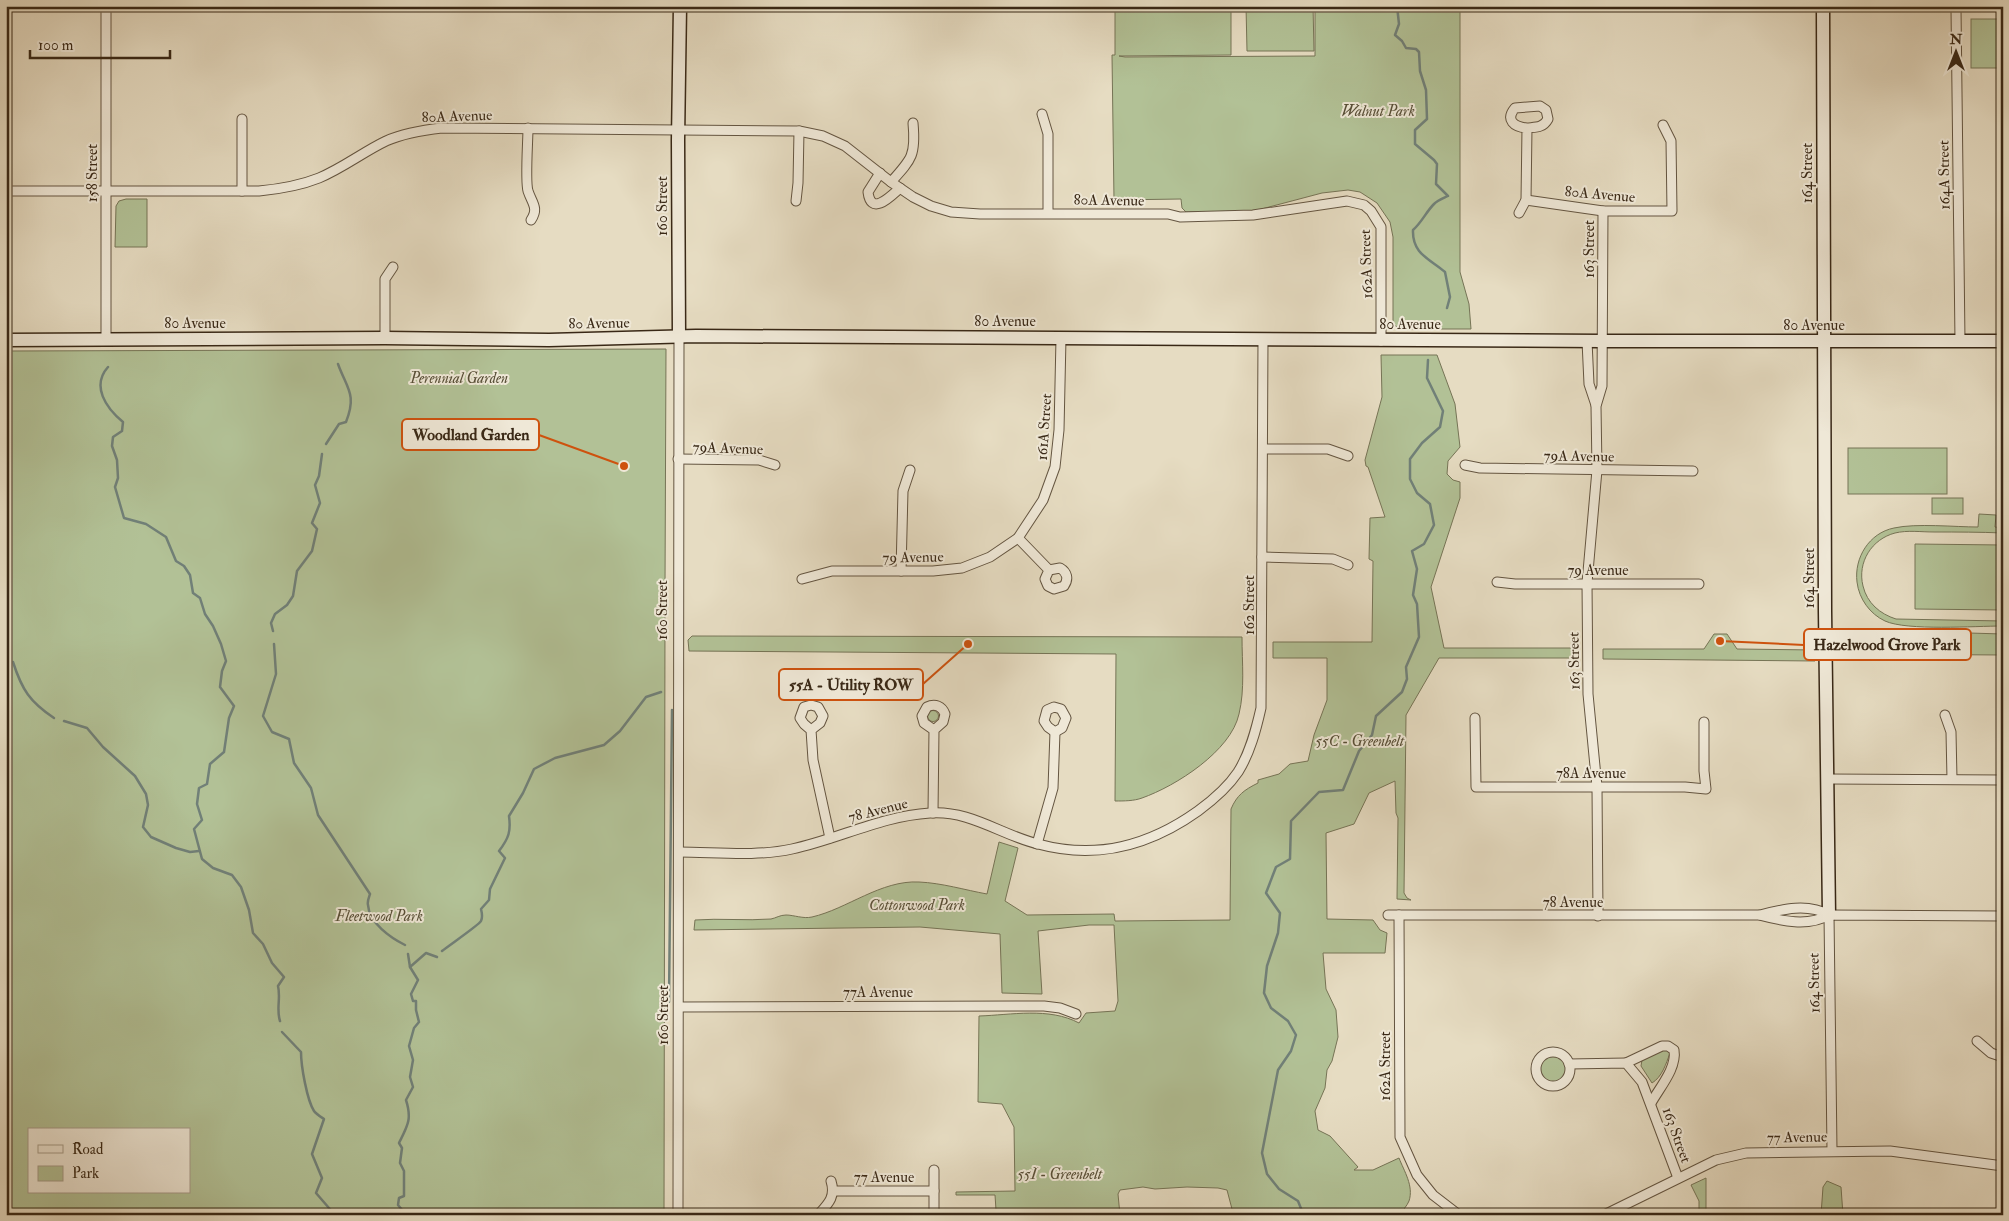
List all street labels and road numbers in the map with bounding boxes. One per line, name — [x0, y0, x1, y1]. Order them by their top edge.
street label: 80A Avenue — [421, 106, 493, 127]
street label: 164A Street — [1934, 140, 1955, 210]
street label: 164 Street — [1798, 143, 1817, 203]
street label: 158 Street — [83, 144, 102, 202]
street label: 160 Street — [653, 176, 672, 236]
street label: 80A Avenue — [1564, 182, 1636, 207]
street label: 80A Avenue — [1073, 190, 1145, 211]
street label: 163 Street — [1580, 220, 1599, 278]
street label: 162A Street — [1356, 229, 1377, 299]
street label: 80 Avenue — [974, 312, 1036, 331]
street label: 80 Avenue — [568, 313, 630, 334]
street label: 80 Avenue — [164, 314, 226, 333]
street label: 80 Avenue — [1379, 315, 1441, 334]
street label: 80 Avenue — [1783, 316, 1845, 335]
street label: 161A Street — [1033, 393, 1056, 461]
street label: 79A Avenue — [692, 438, 764, 459]
street label: 79A Avenue — [1543, 446, 1614, 467]
street label: 79 Avenue — [882, 547, 944, 568]
street label: 164 Street — [1800, 548, 1819, 608]
street label: 79 Avenue — [1567, 561, 1629, 580]
street label: 162 Street — [1240, 575, 1259, 635]
street label: 160 Street — [653, 580, 672, 640]
street label: 163 Street — [1564, 632, 1585, 690]
street label: 78A Avenue — [1556, 764, 1626, 783]
street label: 78 Avenue — [846, 794, 910, 827]
street label: 78 Avenue — [1543, 893, 1603, 912]
street label: 164 Street — [1804, 953, 1825, 1013]
street label: 77A Avenue — [843, 983, 913, 1002]
street label: 160 Street — [654, 985, 673, 1045]
street label: 162A Street — [1376, 1031, 1395, 1101]
street label: 163 Street — [1658, 1105, 1695, 1166]
street label: 77 Avenue — [1767, 1127, 1827, 1148]
street label: 77 Avenue — [854, 1168, 914, 1187]

